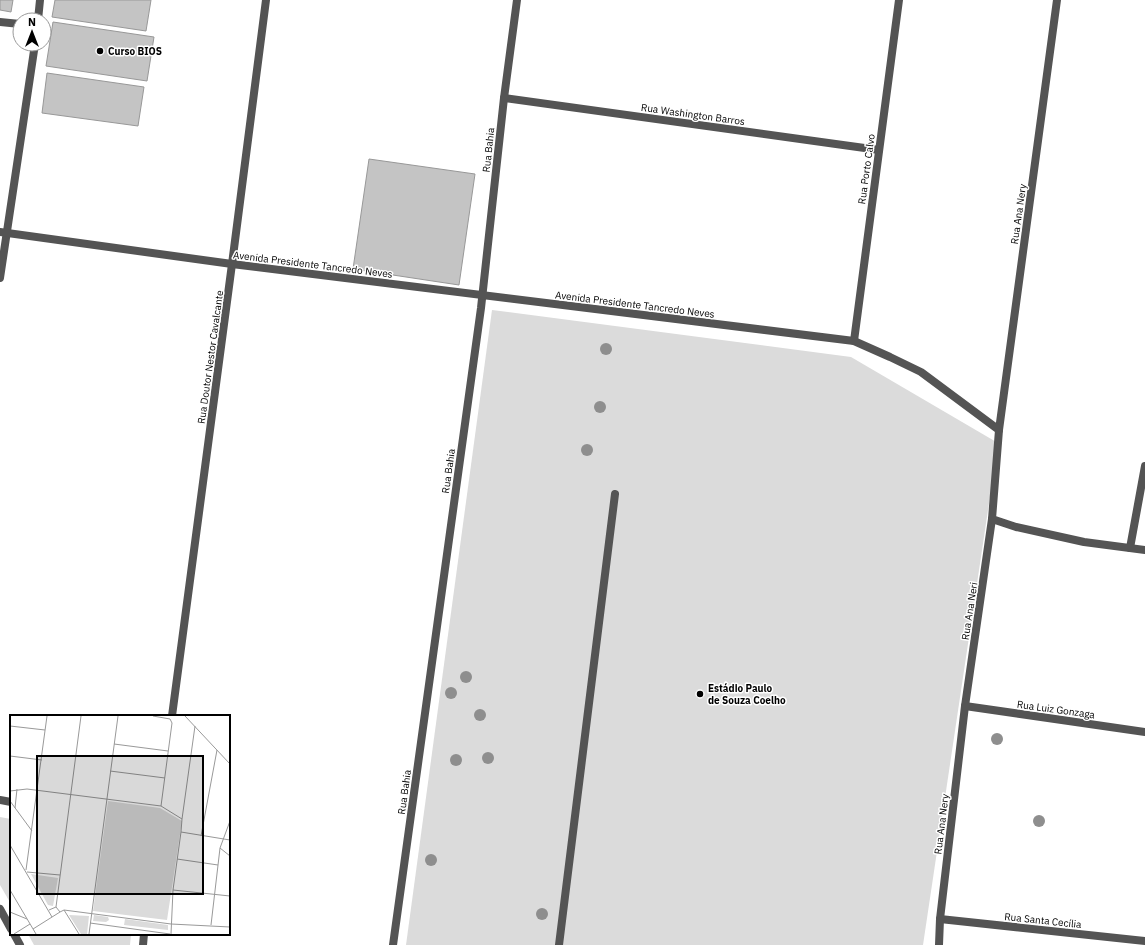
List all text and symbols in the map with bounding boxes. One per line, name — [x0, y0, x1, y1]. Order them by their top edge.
north arrow — [12, 12, 52, 52]
text: N — [28, 15, 36, 29]
place label: Curso BIOS — [108, 45, 162, 58]
marker: Curso BIOS — [95, 46, 105, 56]
street label: Rua Washington Barros — [640, 101, 746, 128]
street label: Rua Bahia — [480, 126, 497, 173]
street label: Rua Porto Calvo — [855, 133, 878, 205]
street label: Rua Ana Nery — [1008, 183, 1029, 245]
street label: Avenida Presidente Tancredo Neves — [232, 248, 394, 281]
street label: Avenida Presidente Tancredo Neves — [554, 288, 716, 321]
street label: Rua Doutor Nestor Cavalcante — [195, 289, 226, 425]
street label: Rua Bahia — [439, 447, 458, 494]
street label: Rua Ana Neri — [959, 581, 980, 641]
place label: Estádio Paulo de Souza Coelho — [708, 682, 786, 707]
marker: Estádio Paulo de Souza Coelho — [695, 689, 705, 699]
street label: Rua Luiz Gonzaga — [1016, 698, 1096, 721]
inset map — [10, 715, 230, 935]
street label: Rua Bahia — [395, 768, 414, 815]
street label: Rua Ana Nery — [931, 793, 952, 855]
street label: Rua Santa Cecília — [1004, 910, 1083, 931]

